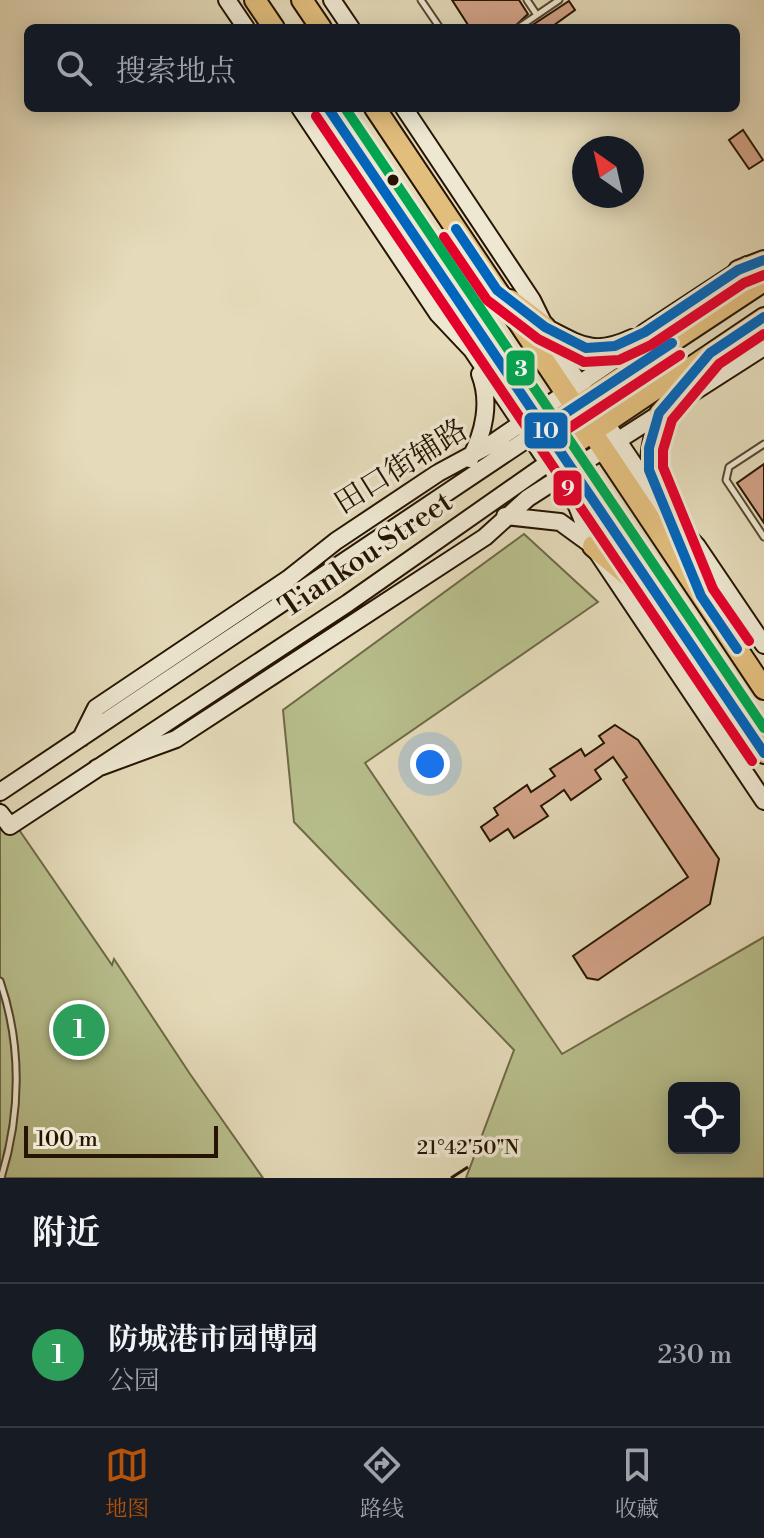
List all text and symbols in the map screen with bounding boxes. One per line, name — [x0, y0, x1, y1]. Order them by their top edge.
search box — [24, 24, 740, 112]
icon: search — [52, 46, 96, 90]
text: 搜索地点 — [116, 53, 236, 91]
north arrow — [572, 136, 644, 208]
unlabelled marker — [385, 172, 401, 188]
line badge: 3 — [505, 349, 536, 387]
text: 3 — [514, 356, 528, 383]
street label: 田口街辅路 — [327, 411, 475, 523]
line badge: 10 — [523, 411, 569, 450]
text: 10 — [533, 418, 559, 445]
line badge: 9 — [552, 469, 583, 507]
text: 9 — [561, 476, 575, 503]
street label: Tiankou Street — [272, 483, 460, 627]
your location — [410, 744, 450, 784]
pin: 1 — [53, 1000, 105, 1060]
map controls — [668, 1082, 740, 1154]
button: locate — [668, 1082, 740, 1154]
scale bar — [24, 1122, 218, 1158]
text: 100 m — [36, 1126, 98, 1153]
text: 21°42'50"N — [417, 1136, 519, 1161]
text: 附近 — [32, 1213, 100, 1255]
text: 防城港市园博园 — [108, 1321, 318, 1359]
text: 1 — [52, 1339, 64, 1371]
text: 230 m — [657, 1339, 732, 1371]
text: 公园 — [108, 1365, 160, 1397]
tab: 地图 — [105, 1443, 149, 1523]
tab: 路线 — [360, 1443, 404, 1523]
tab: 收藏 — [615, 1443, 659, 1523]

